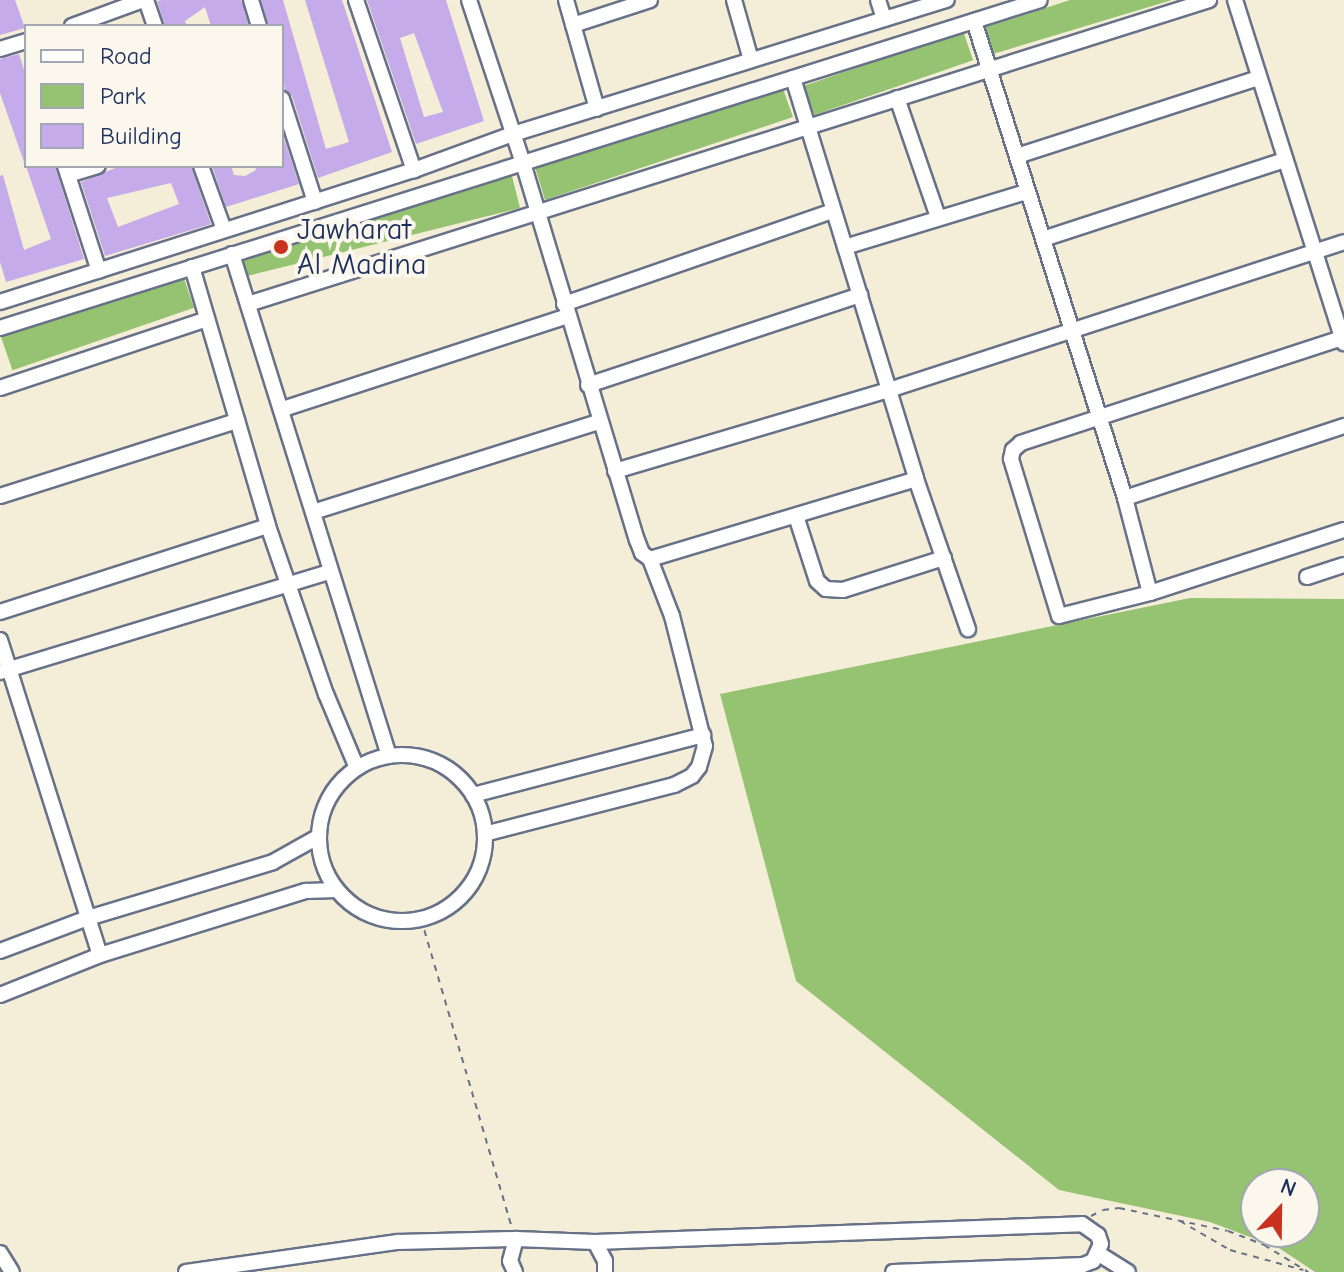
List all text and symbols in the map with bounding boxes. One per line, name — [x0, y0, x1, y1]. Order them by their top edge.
legend — [24, 24, 284, 168]
text: Road — [100, 42, 152, 70]
text: Park — [100, 82, 146, 110]
text: Building — [100, 122, 182, 150]
place label: Jawharat Al Madina — [297, 212, 426, 282]
marker: Jawharat Al Madina — [272, 238, 290, 256]
north arrow — [1240, 1168, 1320, 1248]
text: N — [1277, 1173, 1300, 1202]

